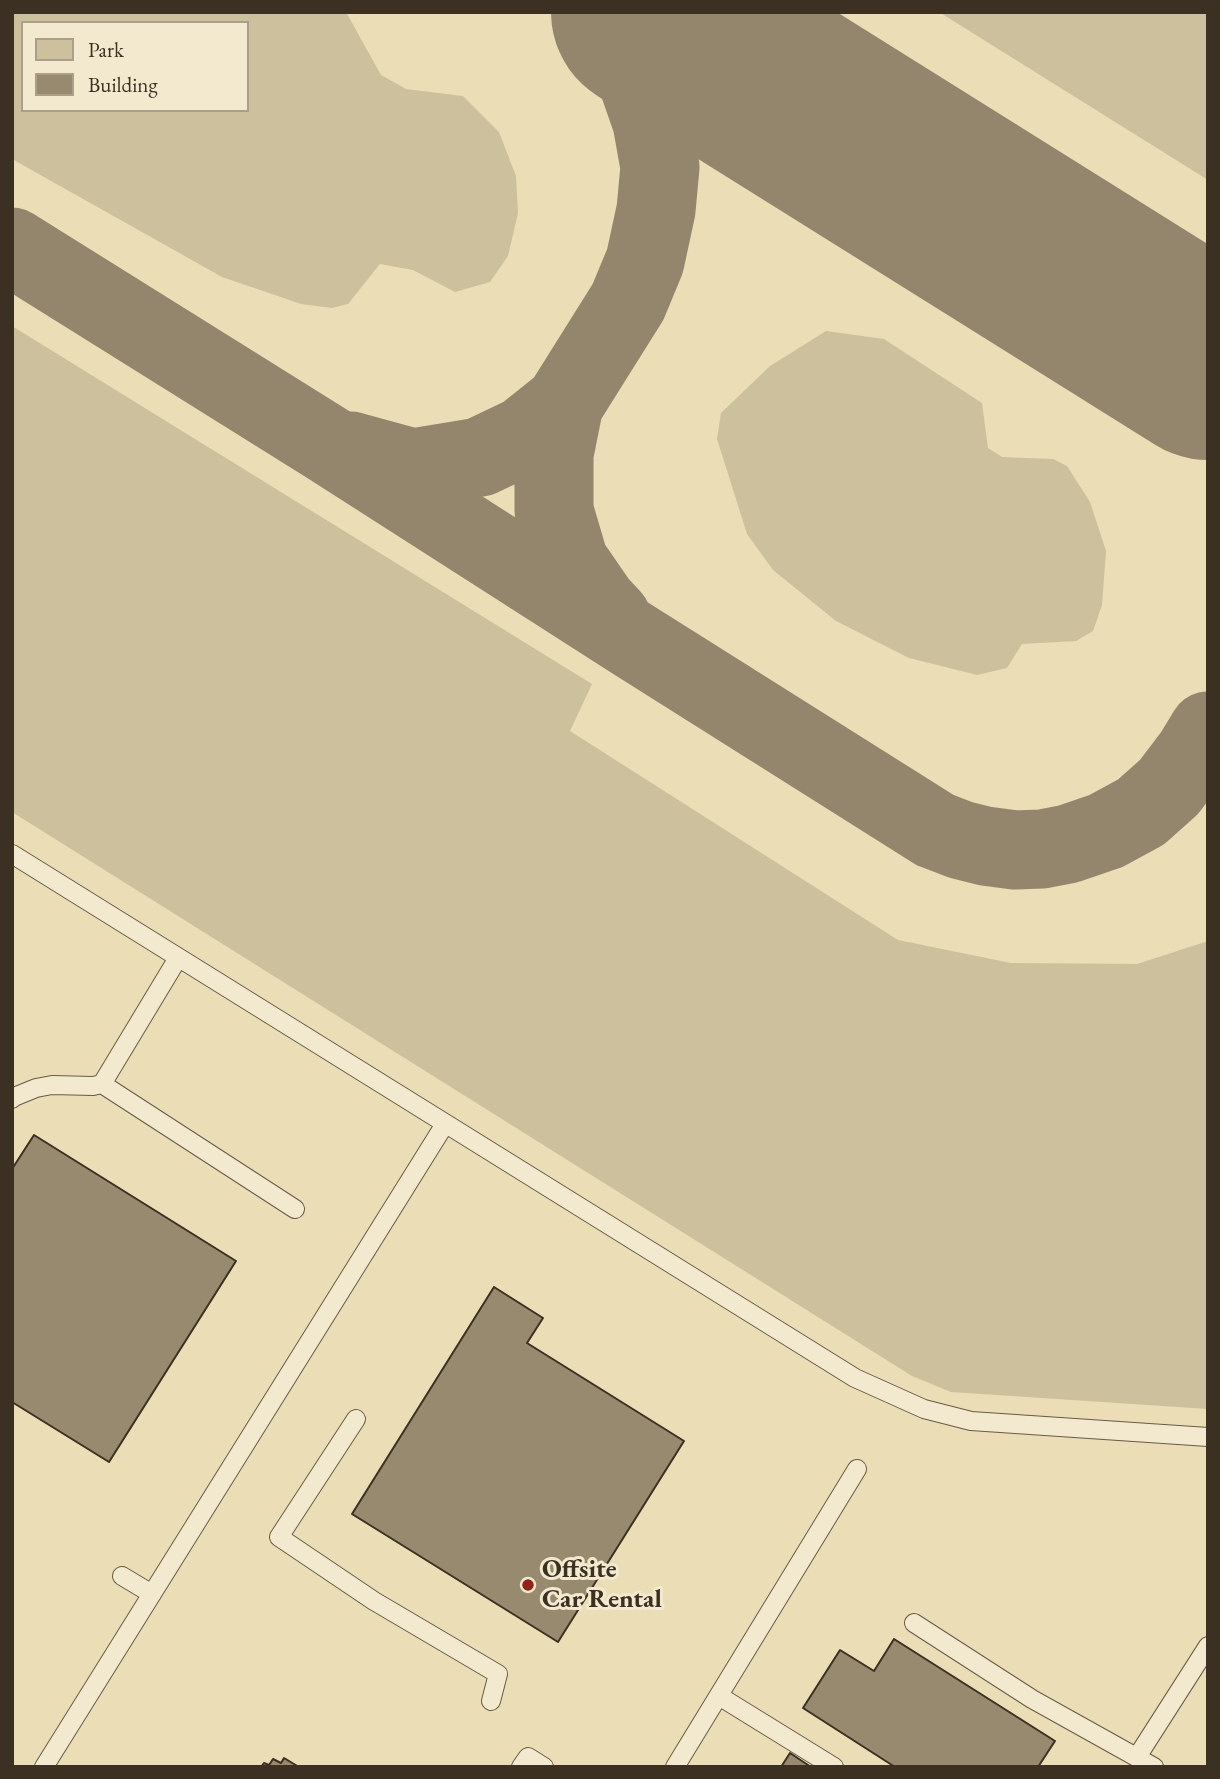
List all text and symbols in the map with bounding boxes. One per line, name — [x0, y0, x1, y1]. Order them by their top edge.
legend — [21, 21, 248, 112]
text: Park — [88, 36, 124, 63]
text: Building — [88, 71, 158, 98]
place label: Offsite Car Rental — [542, 1554, 662, 1616]
marker: Offsite Car Rental — [520, 1577, 536, 1593]

